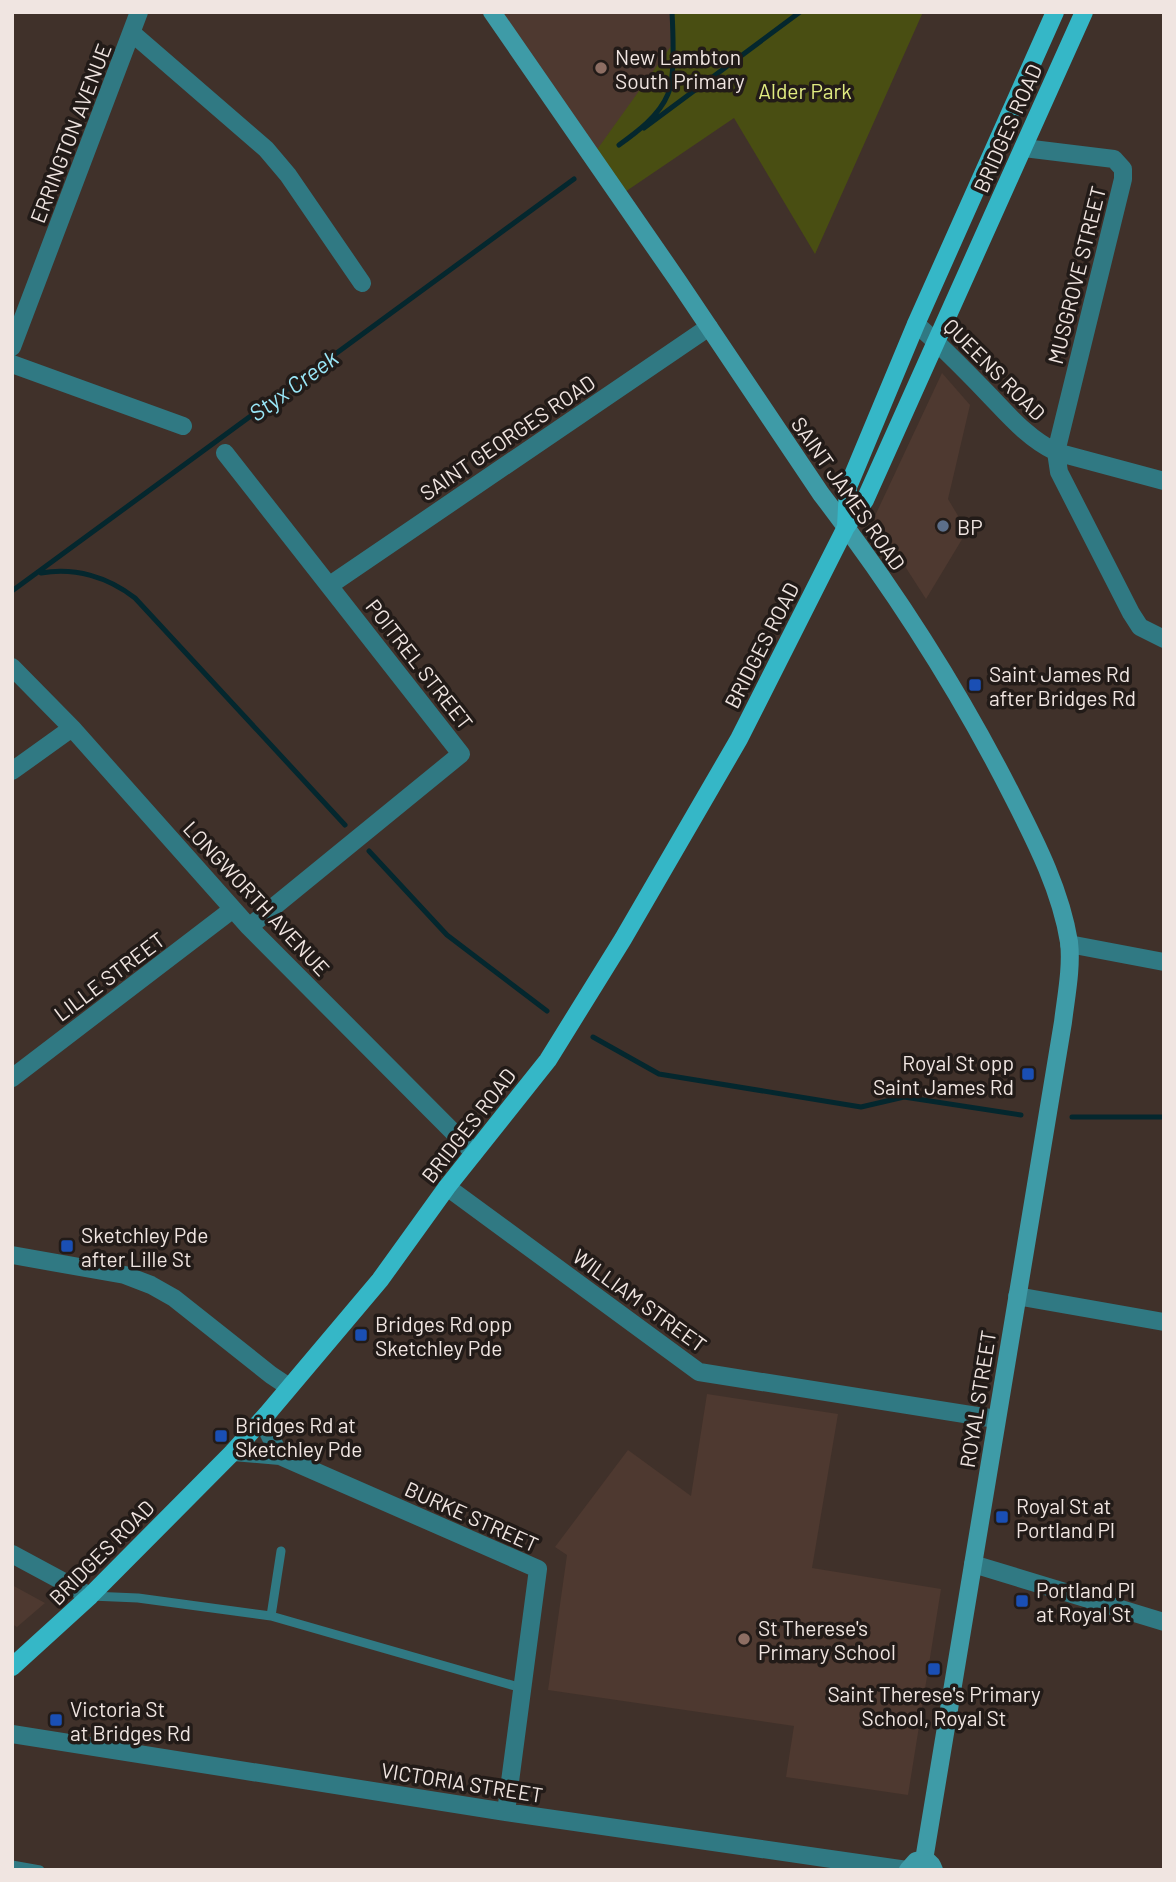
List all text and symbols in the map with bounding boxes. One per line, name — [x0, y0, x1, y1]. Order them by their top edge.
street label: ERRINGTON AVENUE — [24, 40, 116, 226]
place label: New Lambton South Primary — [615, 44, 745, 93]
marker: New Lambton South Primary — [593, 60, 609, 76]
street label: BRIDGES ROAD — [968, 60, 1046, 196]
park label: Alder Park — [758, 78, 852, 103]
street label: MUSGROVE STREET — [1042, 183, 1110, 367]
street label: QUEENS ROAD — [939, 313, 1051, 425]
water label: Styx Creek — [243, 343, 343, 427]
street label: SAINT GEORGES ROAD — [415, 369, 599, 505]
street label: SAINT JAMES ROAD — [787, 412, 911, 574]
place label: BP — [957, 514, 983, 539]
marker: BP — [935, 518, 951, 534]
street label: BRIDGES ROAD — [719, 578, 803, 712]
street label: POITREL STREET — [361, 594, 479, 734]
place label: Saint James Rd after Bridges Rd — [989, 661, 1136, 710]
marker: Saint James Rd after Bridges Rd — [967, 677, 983, 693]
street label: LONGWORTH AVENUE — [179, 815, 335, 981]
street label: LILLE STREET — [49, 926, 169, 1026]
place label: Royal St opp Saint James Rd — [873, 1050, 1014, 1099]
street label: BRIDGES ROAD — [416, 1063, 520, 1187]
marker: Royal St opp Saint James Rd — [1020, 1066, 1036, 1082]
place label: Sketchley Pde after Lille St — [81, 1222, 208, 1271]
marker: Sketchley Pde after Lille St — [59, 1238, 75, 1254]
street label: WILLIAM STREET — [568, 1243, 712, 1357]
place label: Bridges Rd opp Sketchley Pde — [375, 1311, 512, 1360]
marker: Bridges Rd opp Sketchley Pde — [353, 1327, 369, 1343]
street label: ROYAL STREET — [954, 1328, 1000, 1469]
place label: Bridges Rd at Sketchley Pde — [235, 1412, 362, 1461]
marker: Bridges Rd at Sketchley Pde — [213, 1428, 229, 1444]
street label: BURKE STREET — [401, 1475, 543, 1557]
place label: Royal St at Portland Pl — [1016, 1493, 1115, 1542]
street label: BRIDGES ROAD — [43, 1494, 159, 1610]
marker: Royal St at Portland Pl — [994, 1509, 1010, 1525]
place label: Portland Pl at Royal St — [1036, 1577, 1135, 1626]
marker: Portland Pl at Royal St — [1014, 1593, 1030, 1609]
place label: St Therese's Primary School — [758, 1615, 896, 1664]
marker: St Therese's Primary School — [736, 1631, 752, 1647]
marker: Saint Therese's Primary School, Royal St — [926, 1661, 942, 1677]
place label: Saint Therese's Primary School, Royal St — [827, 1681, 1041, 1730]
place label: Victoria St at Bridges Rd — [70, 1696, 191, 1745]
marker: Victoria St at Bridges Rd — [48, 1712, 64, 1728]
street label: VICTORIA STREET — [379, 1757, 545, 1807]

